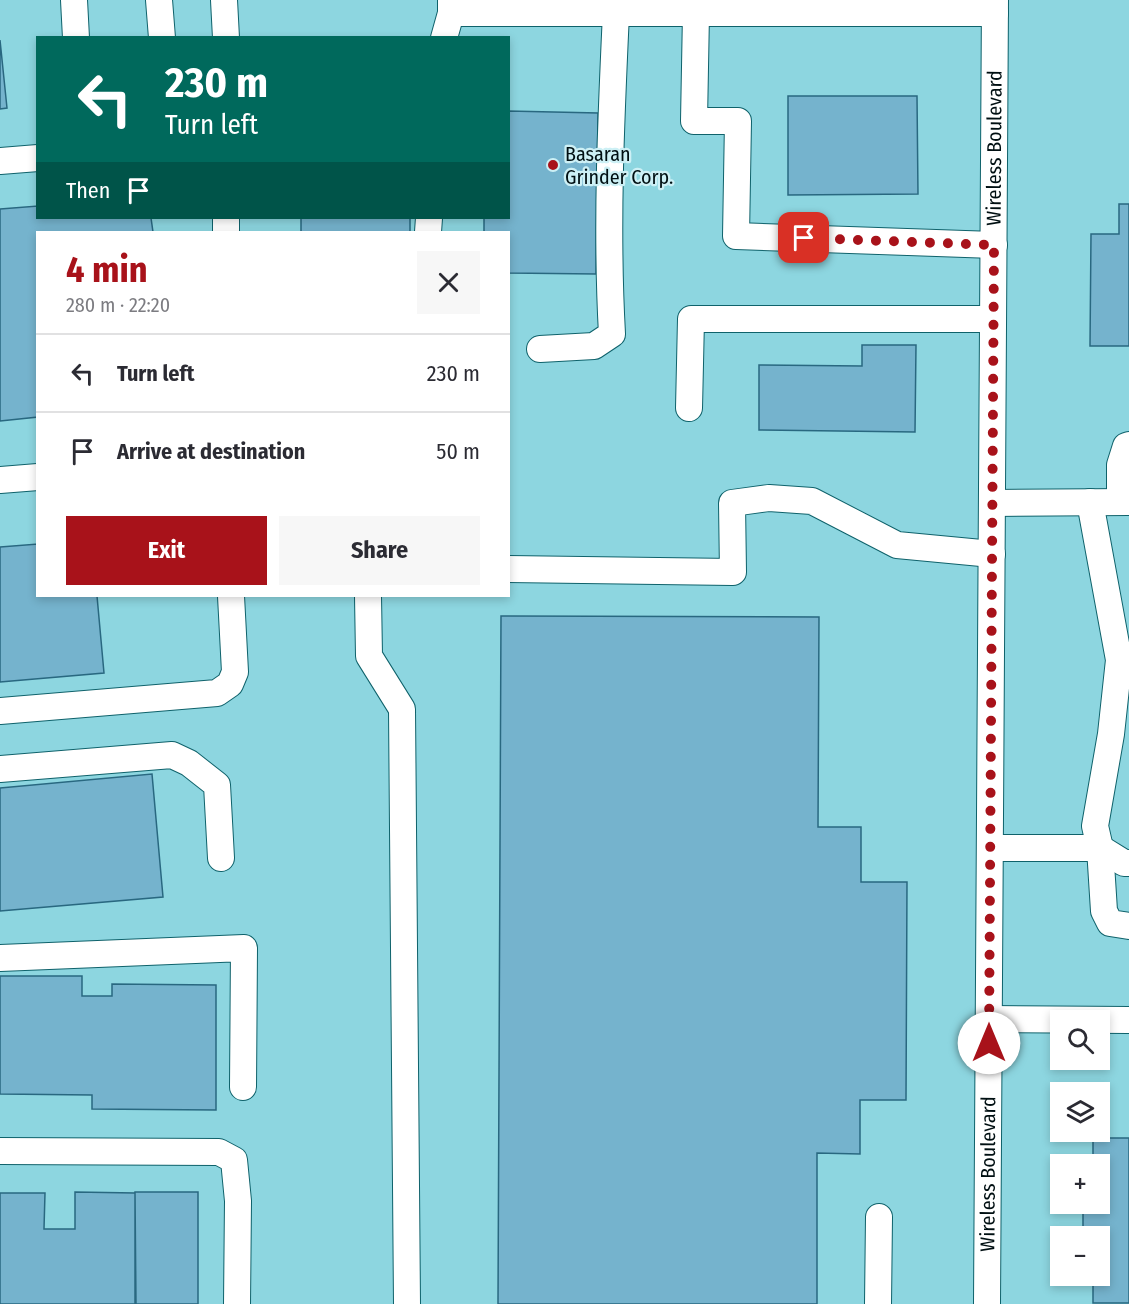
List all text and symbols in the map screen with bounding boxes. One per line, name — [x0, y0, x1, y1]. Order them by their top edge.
text: 230 m — [165, 58, 268, 108]
icon: left — [66, 60, 144, 138]
street label: Wireless Boulevard — [982, 70, 1007, 226]
text: Turn left — [165, 109, 258, 141]
place label: Basaran Grinder Corp. — [565, 142, 673, 189]
marker: Basaran Grinder Corp. — [546, 158, 560, 172]
icon: arrive — [122, 174, 155, 207]
text: Then — [66, 177, 110, 204]
pin — [778, 212, 829, 263]
icon: arrive — [787, 221, 820, 254]
text: 4 min — [66, 248, 148, 292]
button: close — [417, 251, 480, 314]
text: 280 m · 22:20 — [66, 293, 170, 317]
icon: left — [66, 357, 99, 390]
text: Turn left — [117, 360, 195, 387]
text: 230 m — [427, 360, 480, 387]
icon: arrive — [66, 435, 99, 468]
text: Arrive at destination — [117, 438, 305, 465]
text: 50 m — [436, 438, 480, 465]
button: Exit — [66, 516, 267, 585]
button: Share — [279, 516, 480, 585]
map controls — [1050, 1010, 1110, 1286]
button: search — [1050, 1010, 1110, 1070]
position arrow — [957, 1011, 1021, 1075]
button: layers — [1050, 1082, 1110, 1142]
street label: Wireless Boulevard — [975, 1096, 1000, 1252]
button: + — [1050, 1154, 1110, 1214]
button: − — [1050, 1226, 1110, 1286]

